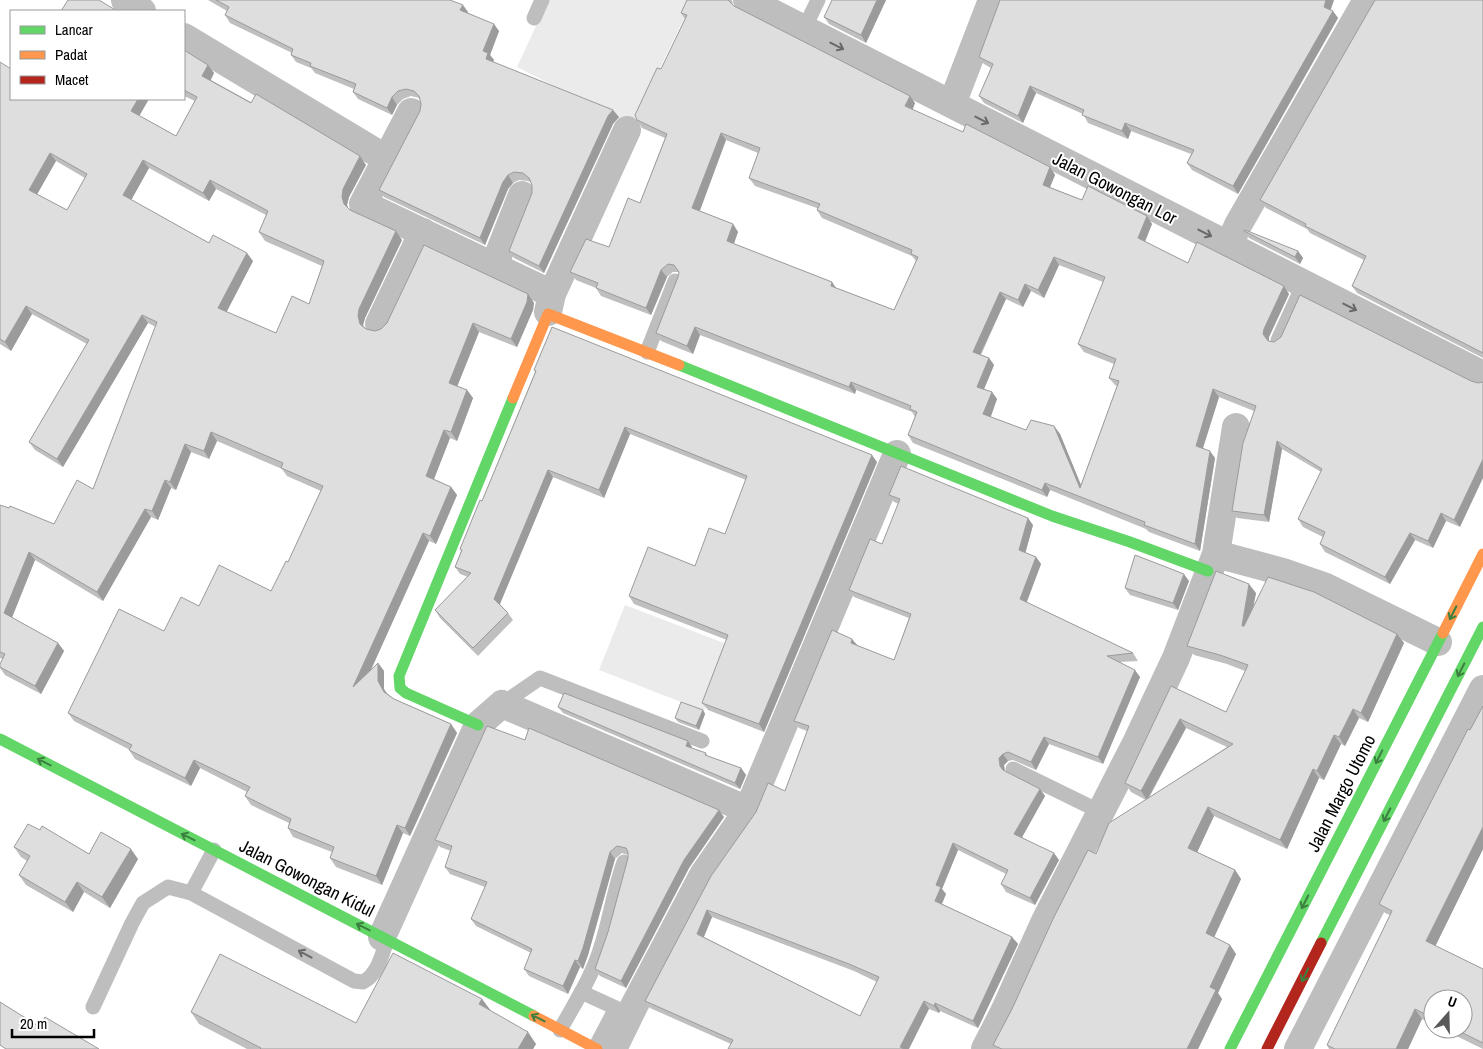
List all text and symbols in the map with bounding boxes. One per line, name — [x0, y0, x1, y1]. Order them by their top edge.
legend — [10, 10, 185, 100]
text: Lancar — [55, 19, 93, 40]
one-way arrow — [829, 42, 844, 51]
text: Padat — [55, 44, 88, 65]
text: Macet — [55, 69, 89, 90]
one-way arrow — [974, 116, 989, 125]
street label: Jalan Gowongan Lor — [1049, 146, 1181, 230]
one-way arrow — [1197, 229, 1212, 238]
one-way arrow — [1342, 302, 1357, 312]
one-way arrow — [1448, 605, 1457, 620]
one-way arrow — [1456, 663, 1466, 678]
street label: Jalan Margo Utomo — [1301, 730, 1381, 856]
one-way arrow — [1374, 750, 1384, 765]
one-way arrow — [36, 757, 51, 767]
one-way arrow — [1382, 807, 1391, 822]
one-way arrow — [180, 832, 195, 842]
street label: Jalan Gowongan Kidul — [235, 833, 379, 923]
one-way arrow — [1300, 894, 1309, 909]
one-way arrow — [356, 922, 371, 931]
one-way arrow — [298, 949, 313, 958]
one-way arrow — [1300, 968, 1310, 983]
north arrow — [1423, 989, 1473, 1039]
text: U — [1445, 992, 1459, 1012]
scale bar — [12, 1006, 95, 1038]
text: 20 m — [20, 1013, 47, 1034]
one-way arrow — [531, 1013, 546, 1023]

